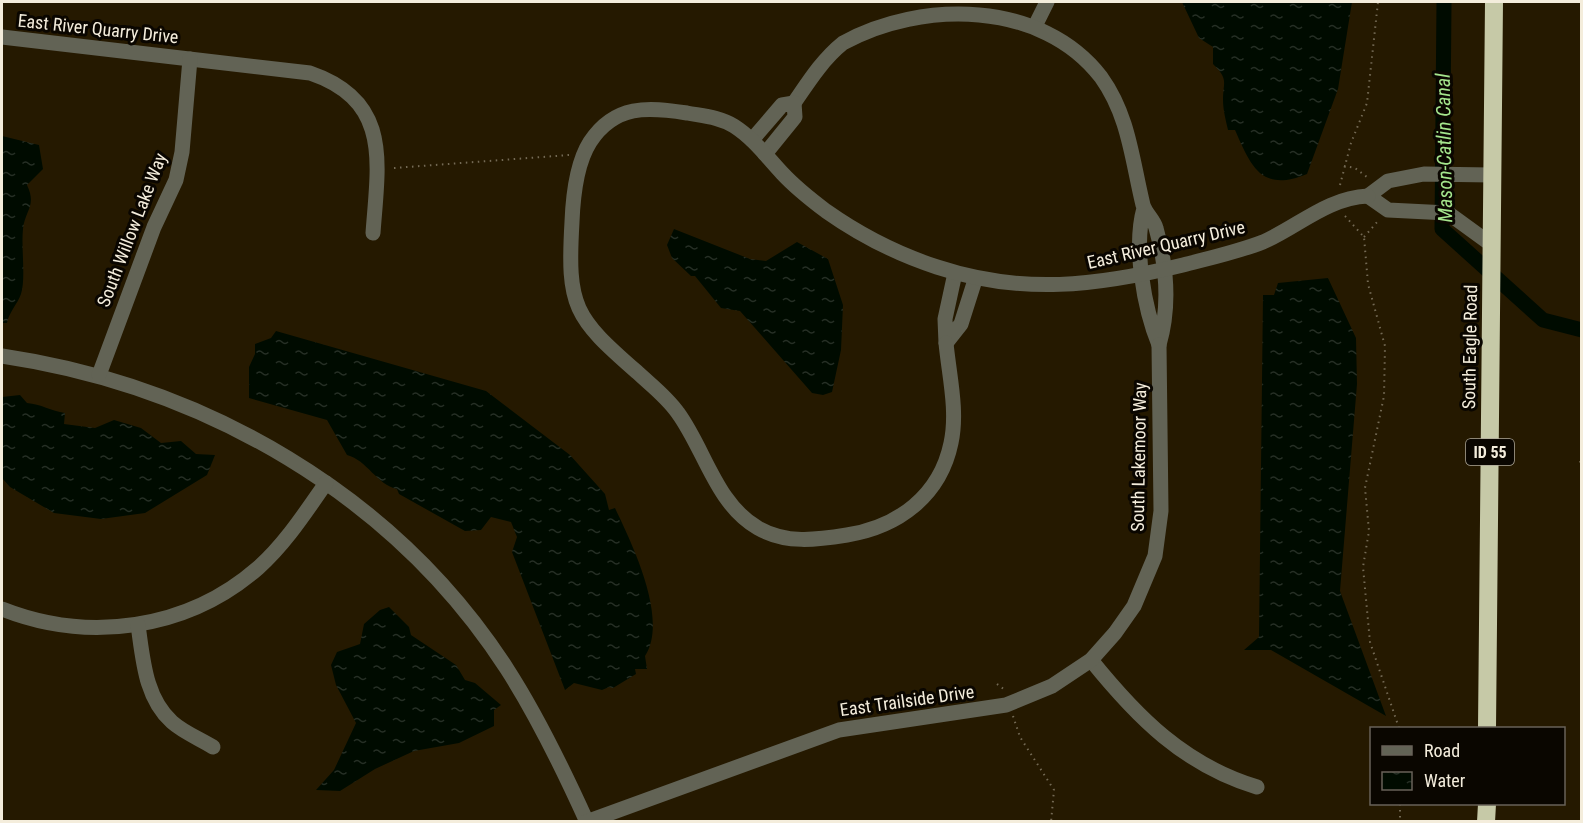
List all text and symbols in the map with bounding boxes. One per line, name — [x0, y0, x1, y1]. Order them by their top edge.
street label: East River Quarry Drive — [17, 10, 179, 47]
water label: Mason-Catlin Canal — [1431, 73, 1457, 223]
street label: South Willow Lake Way — [92, 149, 171, 310]
street label: East River Quarry Drive — [1085, 216, 1247, 273]
street label: South Eagle Road — [1458, 285, 1481, 409]
street label: South Lakemoor Way — [1127, 382, 1150, 532]
road number: ID 55 — [1466, 439, 1514, 465]
street label: East Trailside Drive — [838, 681, 975, 720]
legend — [1370, 727, 1565, 805]
text: Road — [1424, 740, 1460, 761]
text: Water — [1424, 770, 1466, 791]

